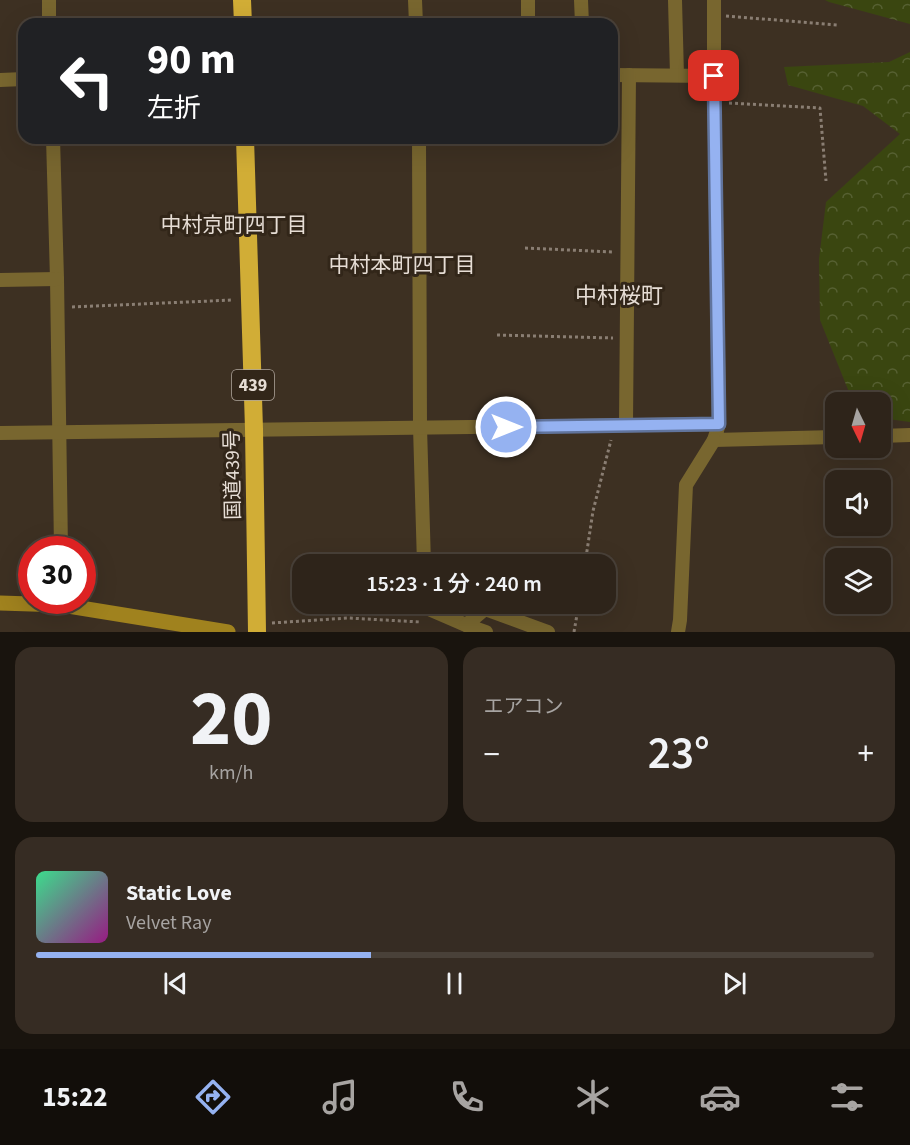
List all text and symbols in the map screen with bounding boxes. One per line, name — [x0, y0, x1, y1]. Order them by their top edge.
text: 90 m — [147, 30, 236, 90]
icon: left — [48, 42, 126, 120]
pin — [688, 50, 739, 101]
icon: arrive — [697, 59, 730, 92]
text: 左折 — [147, 89, 201, 128]
district label: 中村京町四丁目 — [161, 210, 308, 240]
district label: 中村本町四丁目 — [329, 250, 476, 280]
district label: 中村桜町 — [575, 280, 663, 312]
road number: 439 — [232, 370, 274, 400]
north arrow — [825, 392, 891, 458]
map controls — [825, 392, 891, 614]
position arrow — [474, 395, 538, 459]
street label: 国道439号 — [218, 430, 248, 520]
button: sound — [825, 470, 891, 536]
speed limit sign: 30 — [18, 536, 96, 614]
button: layers — [825, 548, 891, 614]
text: 15:23 · 1 分 · 240 m — [366, 568, 542, 600]
text: 20 — [190, 664, 272, 775]
text: エアコン — [484, 693, 564, 721]
text: 23° — [648, 722, 710, 786]
text: − — [484, 731, 500, 778]
text: + — [858, 731, 874, 778]
text: km/h — [209, 759, 253, 787]
text: Static Love — [126, 877, 232, 909]
text: Velvet Ray — [126, 909, 212, 937]
icon: previous — [159, 967, 192, 1000]
icon: pause — [438, 967, 471, 1000]
icon: next — [718, 967, 751, 1000]
icon: directions — [192, 1076, 234, 1118]
icon: music — [319, 1076, 361, 1118]
icon: phone — [446, 1076, 488, 1118]
icon: climate — [572, 1076, 614, 1118]
icon: car — [699, 1076, 741, 1118]
icon: filters — [826, 1076, 868, 1118]
text: 15:22 — [42, 1078, 107, 1117]

